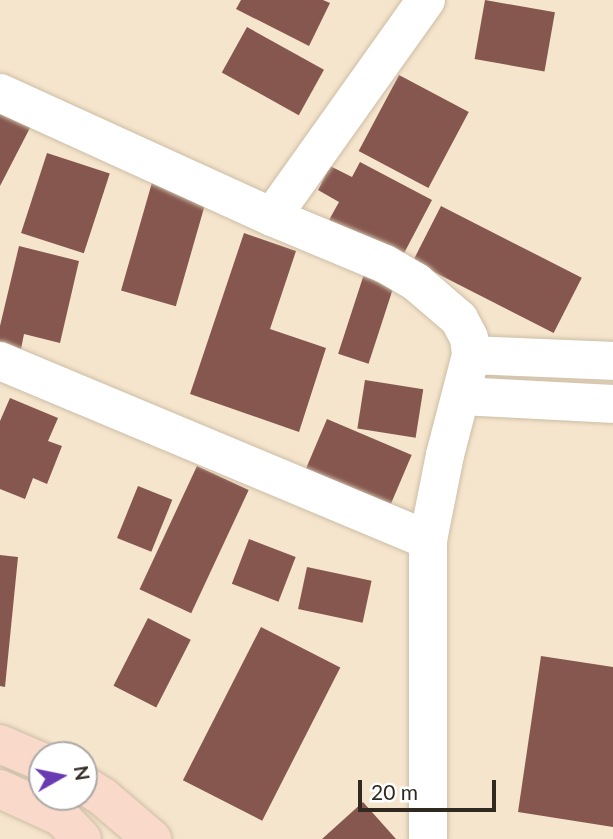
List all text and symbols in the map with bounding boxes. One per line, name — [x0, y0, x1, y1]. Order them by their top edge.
north arrow — [28, 741, 98, 811]
text: N — [70, 764, 95, 782]
scale bar — [361, 766, 499, 810]
text: 20 m — [371, 779, 418, 804]

